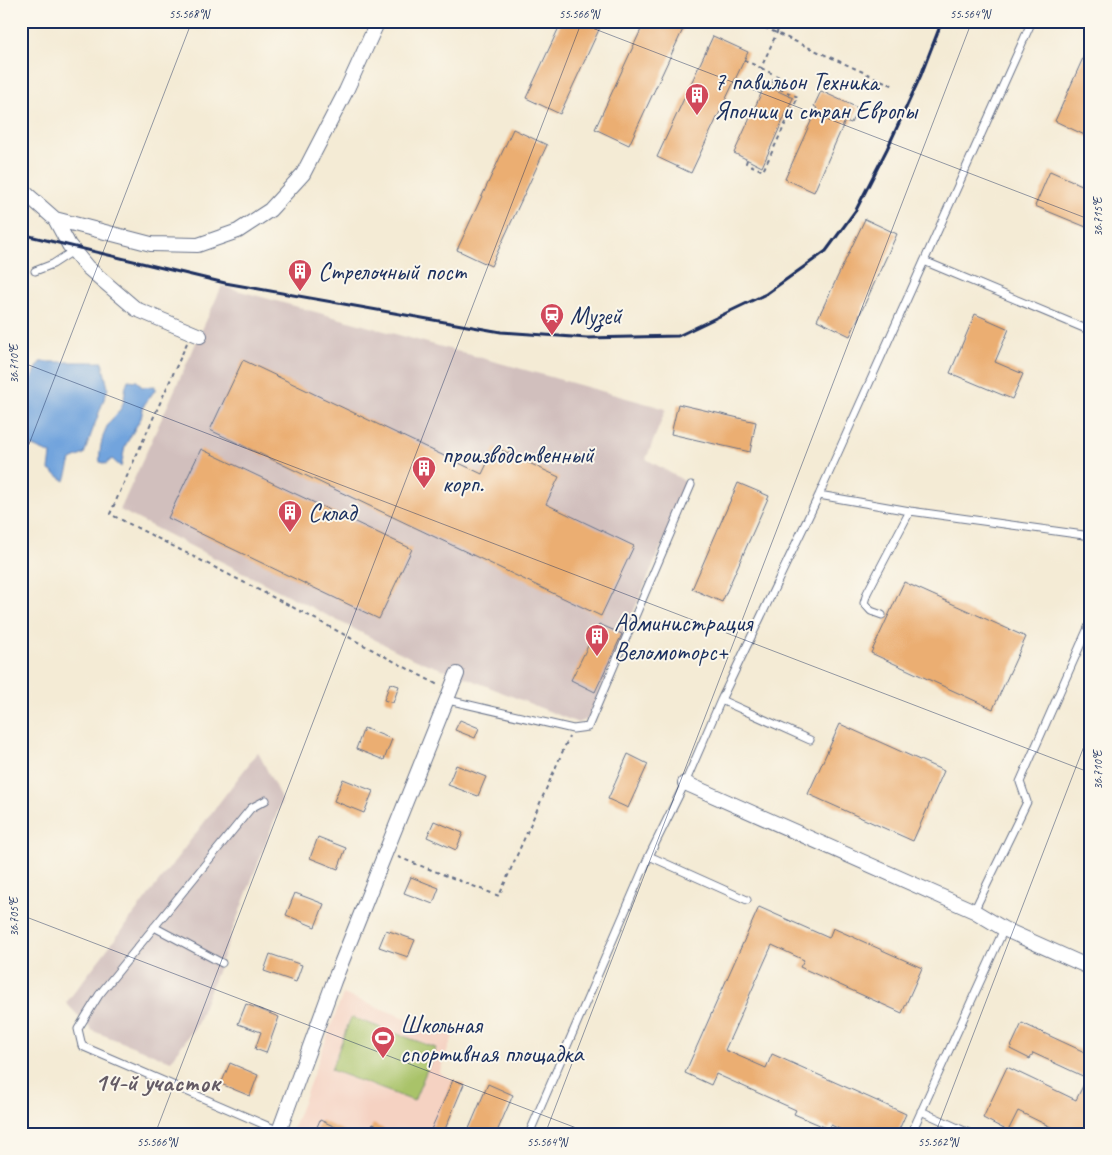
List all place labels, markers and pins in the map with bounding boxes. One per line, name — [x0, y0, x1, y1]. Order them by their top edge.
place label: 7 павильон Техника Японии и стран Европы — [714, 66, 919, 127]
building icon: 7 павильон Техника Японии и стран Европы — [684, 82, 710, 116]
place label: Стрелочный пост — [318, 256, 468, 288]
building icon: Стрелочный пост — [287, 258, 313, 292]
place label: Музей — [570, 300, 623, 333]
station icon: Музей — [539, 302, 565, 336]
place label: производственный корп. — [442, 439, 595, 500]
building icon: производственный корп. — [411, 455, 437, 489]
place label: Склад — [308, 497, 359, 529]
building icon: Склад — [277, 499, 303, 533]
place label: Администрация Веломоторс+ — [614, 607, 754, 668]
building icon: Администрация Веломоторс+ — [584, 623, 610, 657]
place label: Школьная спортивная площадка — [400, 1009, 585, 1070]
sports icon: Школьная спортивная площадка — [370, 1025, 396, 1059]

